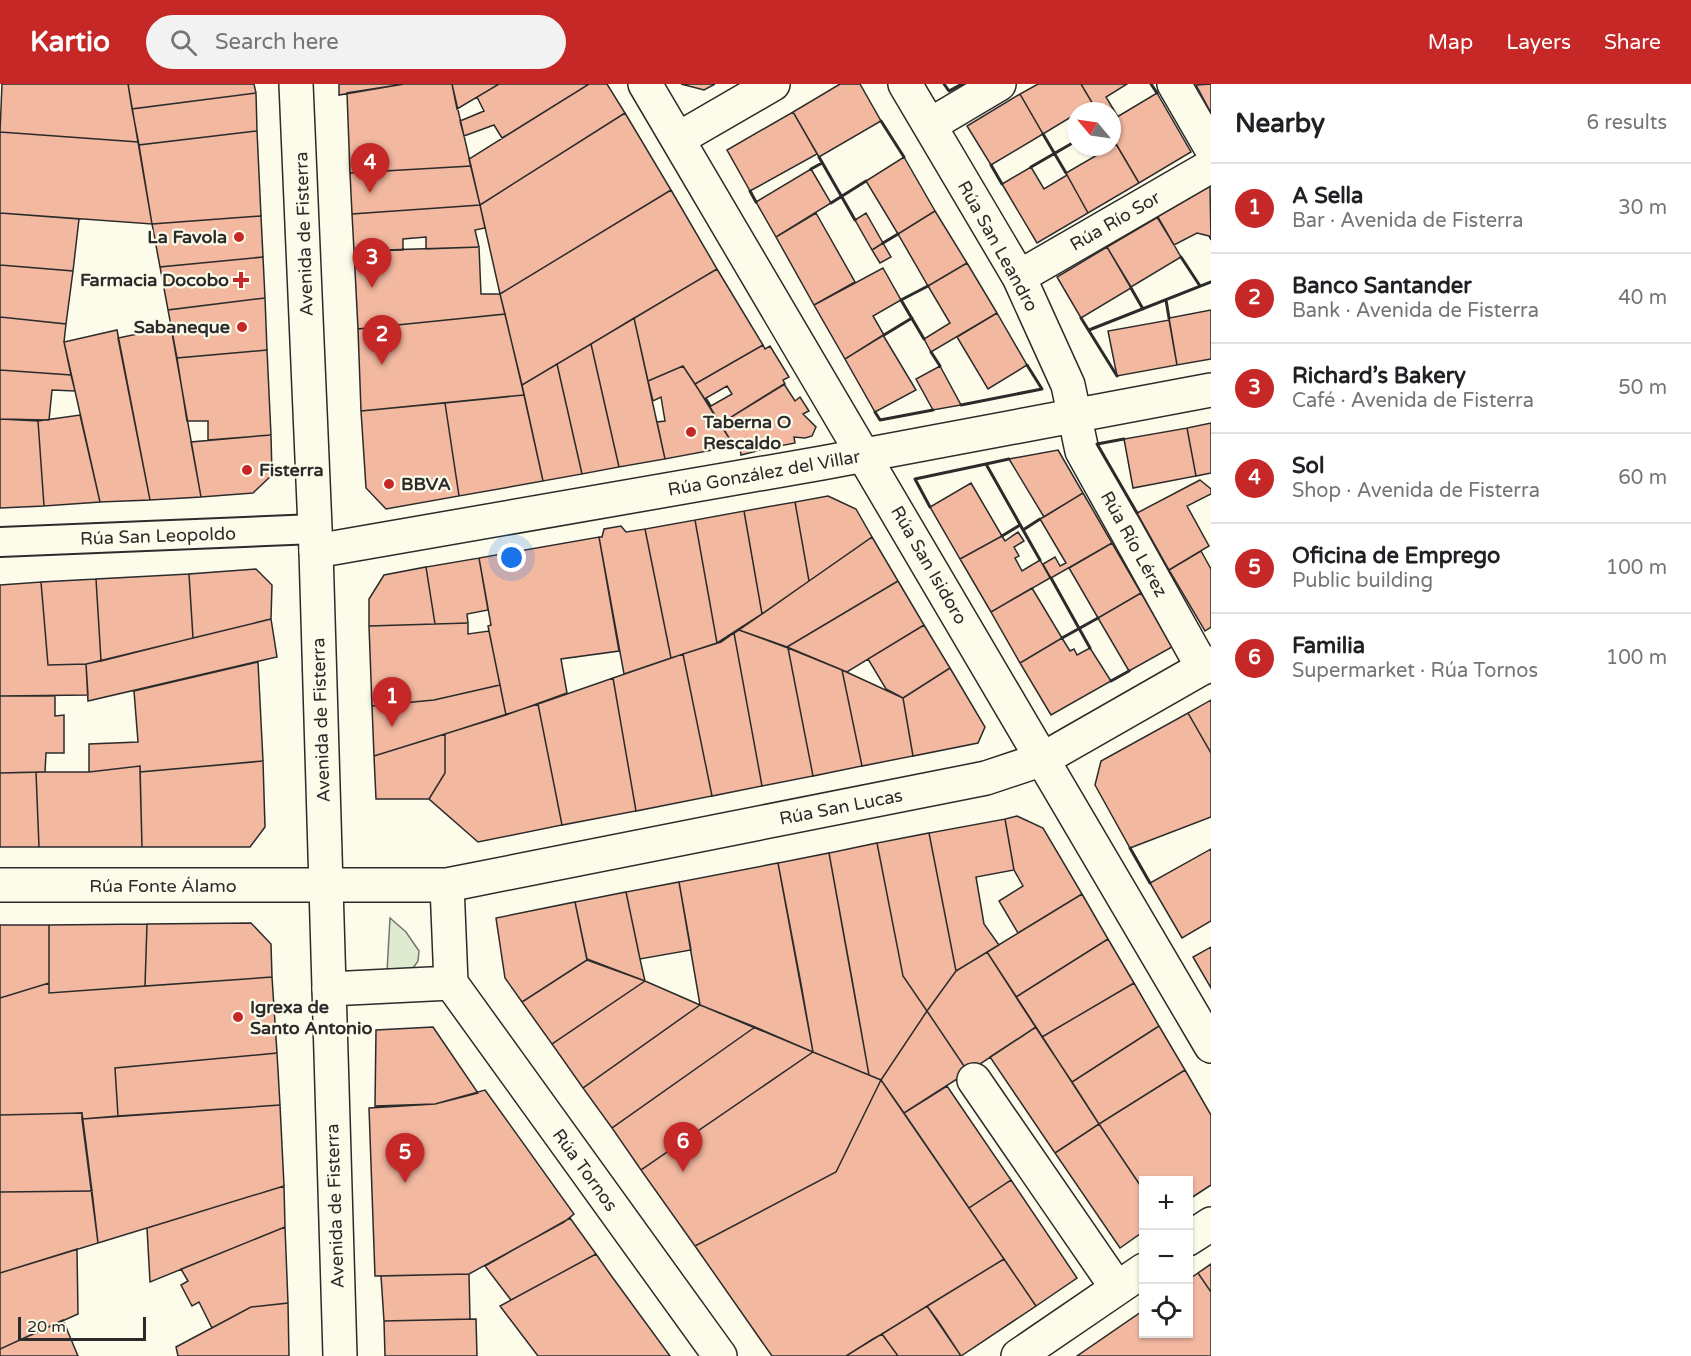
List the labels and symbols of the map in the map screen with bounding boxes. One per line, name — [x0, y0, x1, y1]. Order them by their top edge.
north arrow — [1067, 102, 1121, 156]
pin: 4 — [350, 144, 389, 193]
street label: Avenida de Fisterra — [290, 151, 318, 317]
street label: Rúa San Leandro — [953, 177, 1043, 315]
street label: Rúa Río Sor — [1066, 186, 1164, 256]
place label: La Favola — [147, 226, 227, 248]
marker: La Favola — [232, 230, 246, 244]
pin: 3 — [352, 238, 392, 288]
place label: Farmacia Docobo — [80, 269, 229, 291]
marker: Farmacia Docobo — [234, 273, 248, 287]
place label: Sabaneque — [134, 316, 230, 338]
pin: 2 — [362, 316, 401, 365]
marker: Sabaneque — [235, 320, 249, 334]
place label: Taberna O Rescaldo — [702, 411, 791, 454]
marker: Taberna O Rescaldo — [684, 425, 698, 439]
street label: Rúa González del Villar — [666, 445, 862, 501]
place label: Fisterra — [259, 459, 324, 481]
marker: Fisterra — [240, 463, 254, 477]
place label: BBVA — [401, 473, 451, 495]
marker: BBVA — [382, 477, 396, 491]
street label: Rúa Río Lérez — [1096, 487, 1172, 601]
street label: Rúa San Isidoro — [886, 502, 972, 628]
street label: Rúa San Leopoldo — [80, 522, 236, 550]
your location — [497, 543, 526, 572]
street label: Avenida de Fisterra — [307, 637, 335, 803]
pin: 1 — [372, 678, 412, 727]
street label: Rúa San Lucas — [777, 784, 905, 830]
street label: Rúa Fonte Álamo — [89, 875, 237, 897]
place label: Igrexa de Santo Antonio — [250, 996, 373, 1039]
marker: Igrexa de Santo Antonio — [231, 1010, 245, 1024]
pin: 6 — [664, 1122, 702, 1172]
street label: Avenida de Fisterra — [321, 1123, 349, 1289]
street label: Rúa Tornos — [548, 1124, 622, 1216]
pin: 5 — [386, 1134, 424, 1183]
scale bar — [18, 1314, 146, 1342]

